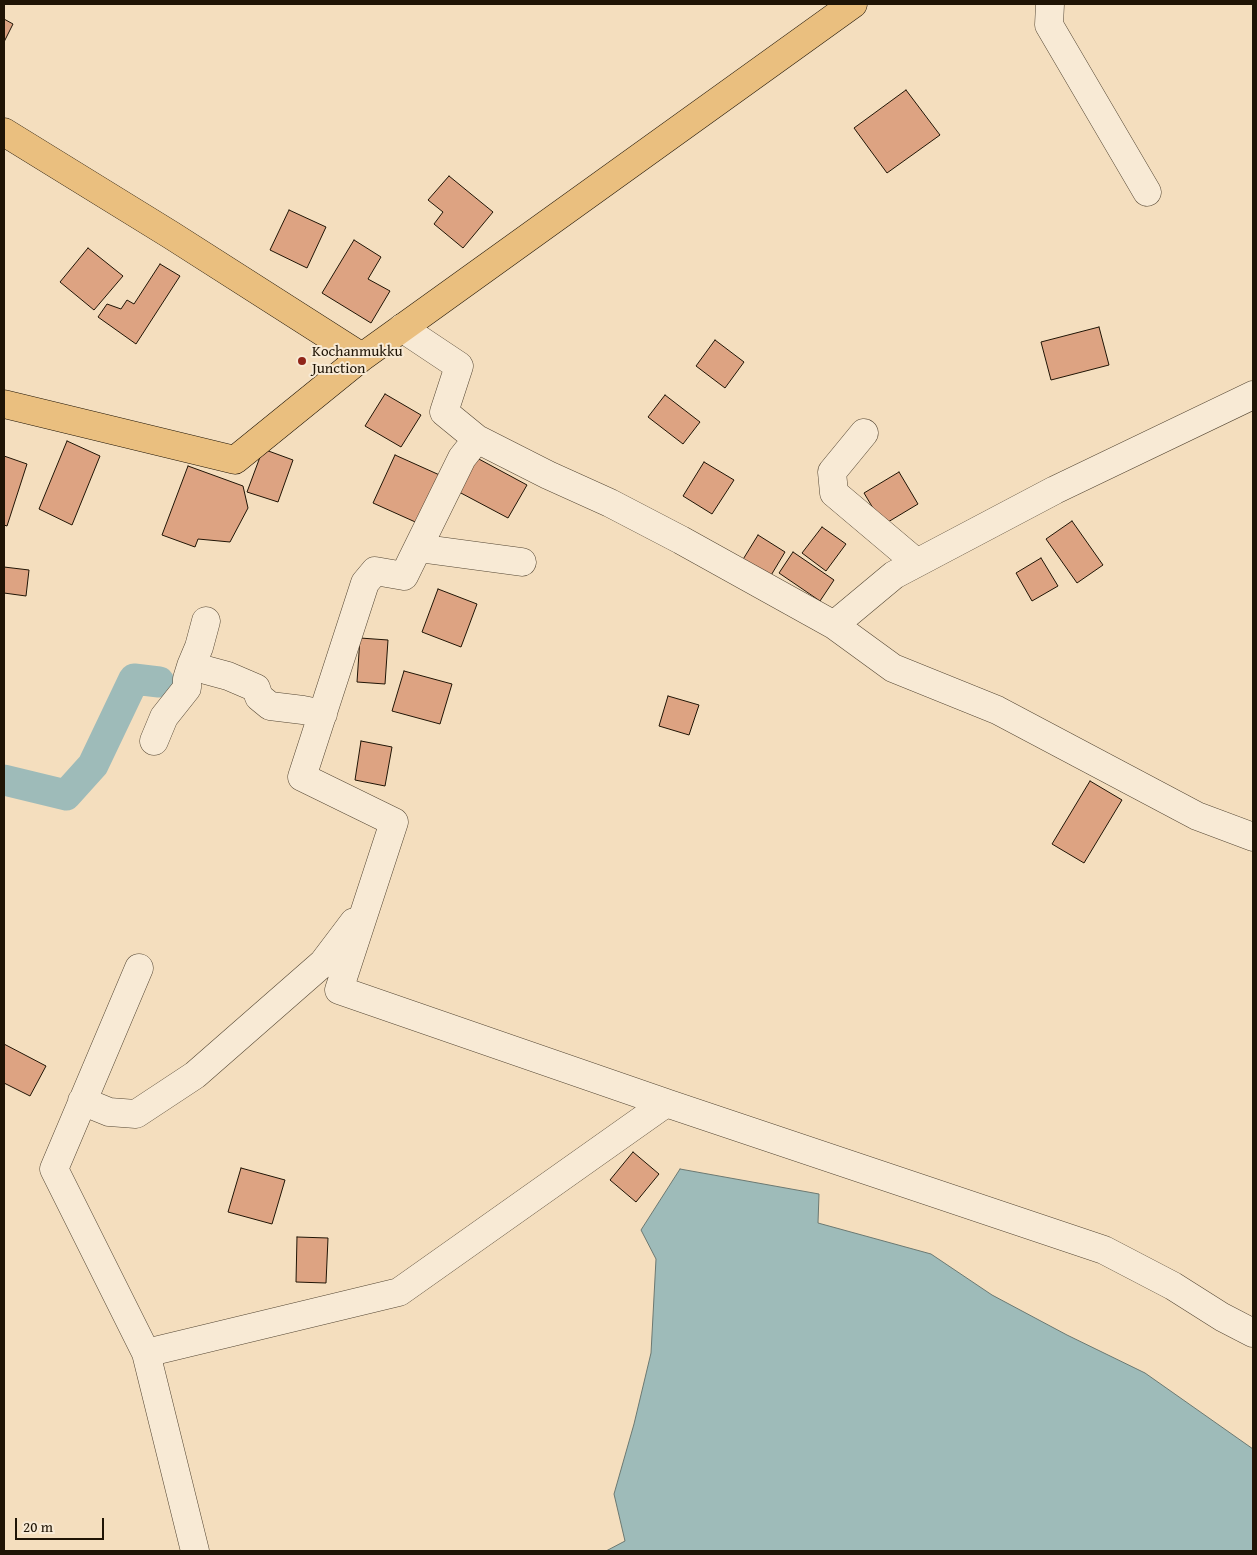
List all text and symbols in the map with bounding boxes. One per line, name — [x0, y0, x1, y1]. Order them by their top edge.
place label: Kochanmukku Junction — [312, 343, 403, 378]
marker: Kochanmukku Junction — [296, 355, 308, 367]
scale bar — [18, 1508, 106, 1540]
text: 20 m — [23, 1516, 53, 1537]

